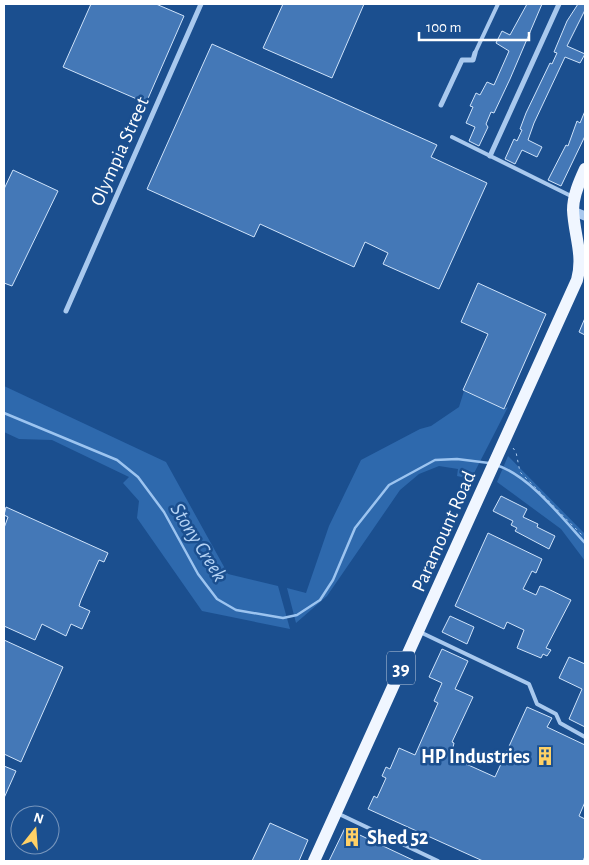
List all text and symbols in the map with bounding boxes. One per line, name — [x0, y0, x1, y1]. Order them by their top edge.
scale bar — [419, 10, 529, 42]
text: 100 m — [426, 20, 461, 35]
street label: Olympia Street — [87, 93, 153, 209]
street label: Paramount Road — [408, 468, 479, 595]
water label: Stony Creek — [166, 499, 231, 586]
road number: 39 — [387, 651, 415, 684]
building icon: HP Industries — [534, 745, 556, 767]
place label: HP Industries — [421, 747, 530, 767]
north arrow — [10, 805, 60, 855]
text: N — [32, 810, 45, 827]
building icon: Shed 52 — [341, 826, 363, 848]
place label: Shed 52 — [367, 828, 429, 848]

